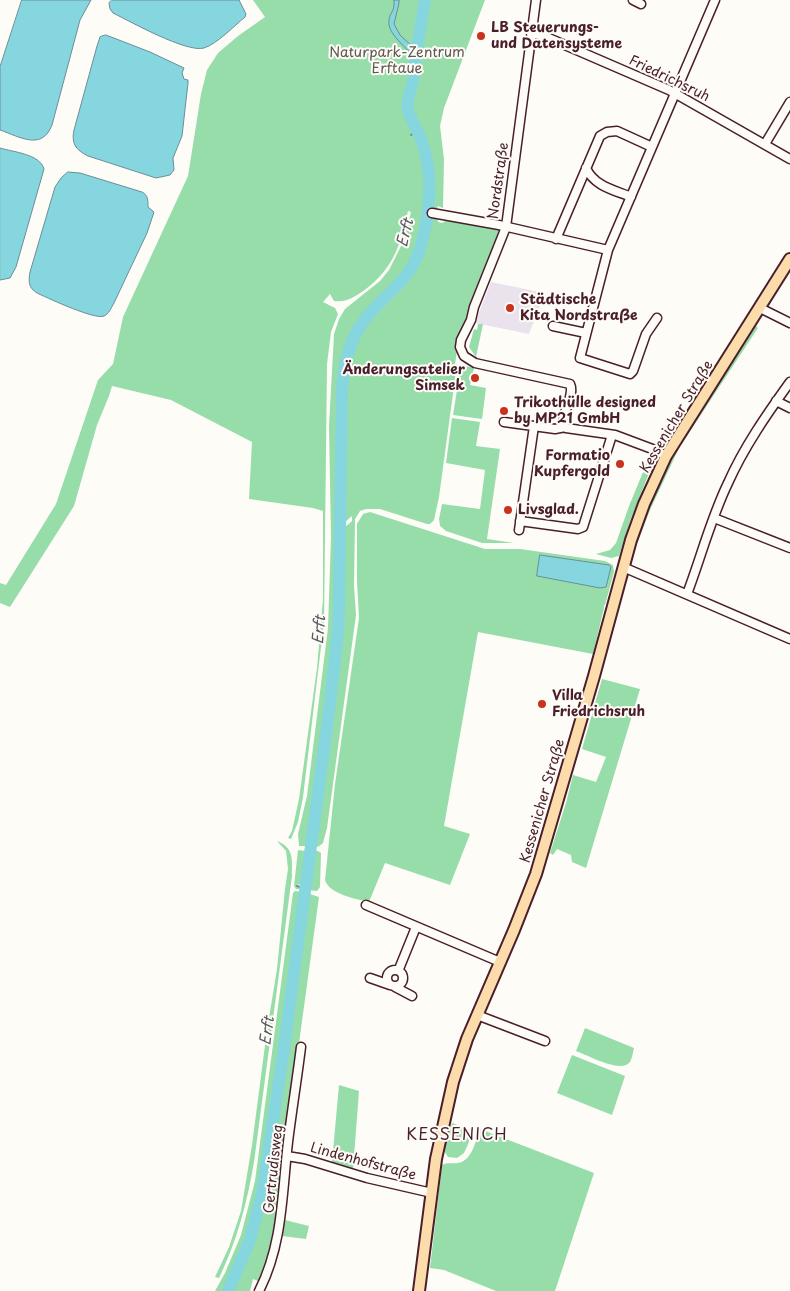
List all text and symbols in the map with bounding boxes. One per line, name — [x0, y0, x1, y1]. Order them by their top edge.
place label: LB Steuerungs- und Datensysteme — [491, 20, 622, 52]
marker: LB Steuerungs- und Datensysteme — [475, 30, 487, 42]
park label: Naturpark-Zentrum Erftaue — [329, 45, 465, 78]
street label: Friedrichsruh — [626, 52, 712, 106]
street label: Nordstraße — [485, 141, 513, 221]
water label: Erft — [394, 217, 418, 249]
place label: Städtische Kita Nordstraße — [520, 292, 638, 324]
marker: Städtische Kita Nordstraße — [504, 302, 516, 314]
street label: Kessenicher Straße — [637, 358, 717, 476]
place label: Änderungsatelier Simsek — [343, 362, 465, 394]
marker: Änderungsatelier Simsek — [469, 372, 481, 384]
place label: Trikothülle designed by MP21 GmbH — [514, 395, 656, 428]
marker: Trikothülle designed by MP21 GmbH — [498, 405, 510, 417]
place label: Formatio Kupfergold — [534, 448, 610, 481]
marker: Formatio Kupfergold — [614, 458, 626, 470]
place label: Livsglad. — [518, 502, 579, 518]
marker: Livsglad. — [502, 504, 514, 516]
water label: Erft — [310, 615, 330, 645]
place label: Villa Friedrichsruh — [552, 688, 645, 720]
marker: Villa Friedrichsruh — [536, 698, 548, 710]
street label: Kessenicher Straße — [517, 737, 569, 865]
water label: Erft — [257, 1016, 279, 1046]
street label: Gertrudisweg — [261, 1124, 287, 1214]
district label: KESSENICH — [404, 1126, 510, 1146]
street label: Lindenhofstraße — [308, 1140, 418, 1184]

